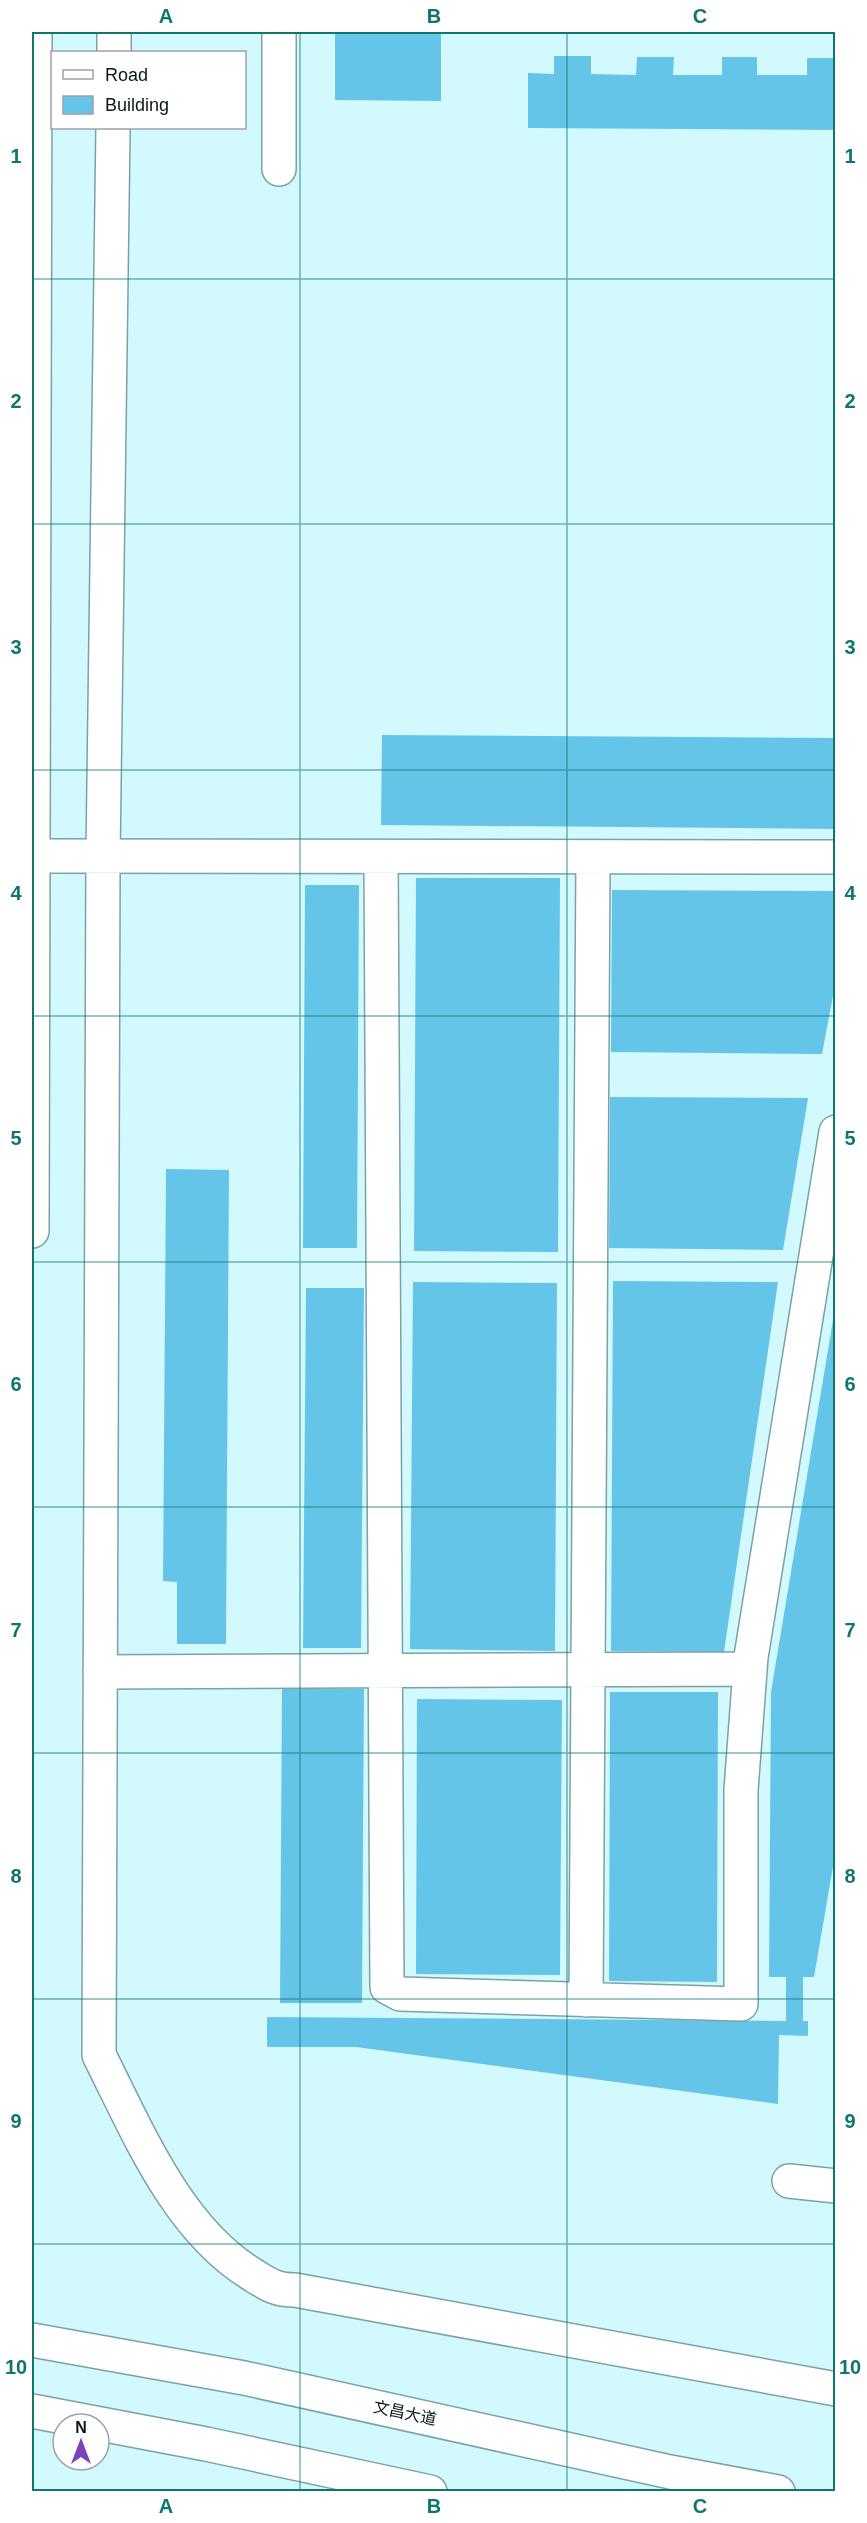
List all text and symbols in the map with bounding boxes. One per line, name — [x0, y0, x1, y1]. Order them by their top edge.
text: A — [159, 5, 173, 27]
text: B — [427, 5, 441, 27]
text: C — [693, 5, 707, 27]
legend — [51, 51, 246, 129]
text: Road — [105, 65, 148, 85]
text: Building — [105, 95, 169, 115]
text: 1 — [10, 145, 22, 167]
text: 1 — [844, 145, 856, 167]
text: 2 — [10, 390, 22, 412]
text: 2 — [844, 390, 856, 412]
text: 3 — [10, 636, 22, 658]
text: 3 — [844, 636, 856, 658]
text: 4 — [10, 882, 22, 904]
text: 4 — [844, 882, 856, 904]
text: 5 — [10, 1127, 22, 1149]
text: 5 — [844, 1127, 856, 1149]
text: 6 — [10, 1373, 22, 1395]
text: 6 — [844, 1373, 856, 1395]
text: 7 — [10, 1619, 22, 1641]
text: 7 — [844, 1619, 856, 1641]
text: 8 — [10, 1865, 22, 1887]
text: 8 — [844, 1865, 856, 1887]
text: 9 — [10, 2110, 22, 2132]
text: 9 — [844, 2110, 856, 2132]
text: 10 — [5, 2356, 27, 2378]
text: 10 — [839, 2356, 861, 2378]
street label: 文昌大道 — [372, 2398, 438, 2428]
north arrow — [51, 2412, 111, 2472]
text: N — [75, 2419, 87, 2436]
text: A — [159, 2495, 173, 2517]
text: B — [427, 2495, 441, 2517]
text: C — [693, 2495, 707, 2517]

